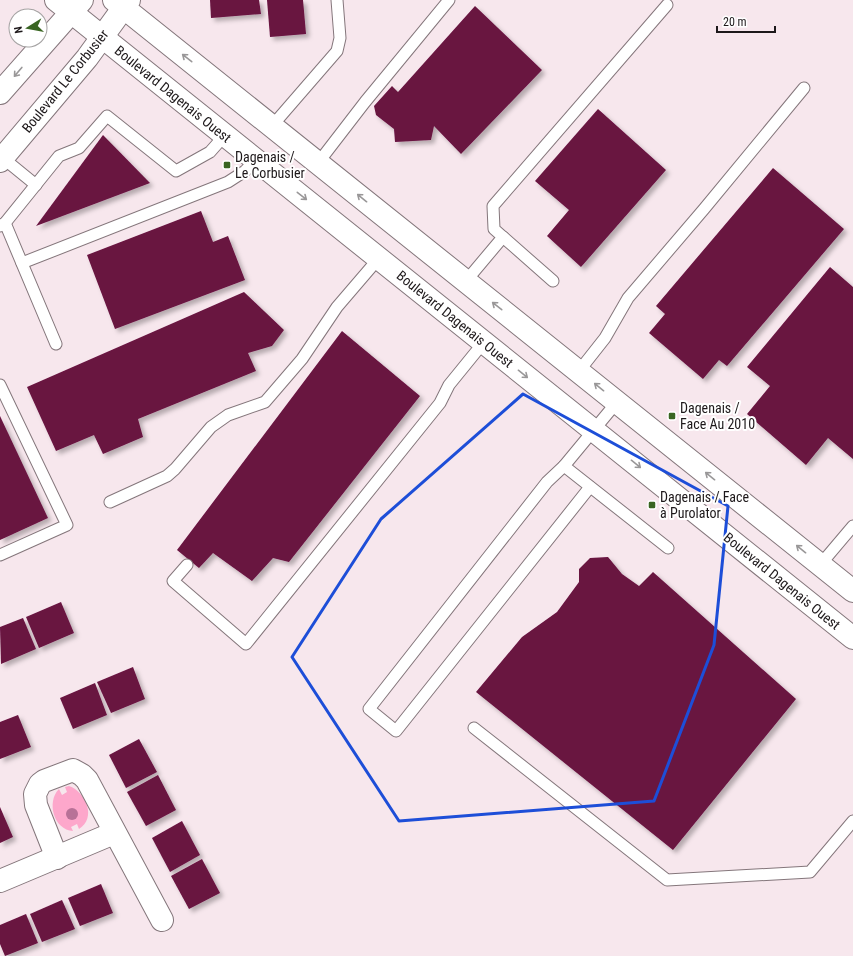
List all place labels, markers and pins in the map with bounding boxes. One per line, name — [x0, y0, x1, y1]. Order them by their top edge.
place label: Dagenais / Le Corbusier — [235, 149, 305, 181]
marker: Dagenais / Le Corbusier — [222, 160, 232, 170]
place label: Dagenais / Face Au 2010 — [680, 400, 755, 432]
marker: Dagenais / Face Au 2010 — [667, 411, 677, 421]
place label: Dagenais / Face à Purolator — [660, 489, 750, 521]
marker: Dagenais / Face à Purolator — [647, 500, 657, 510]

